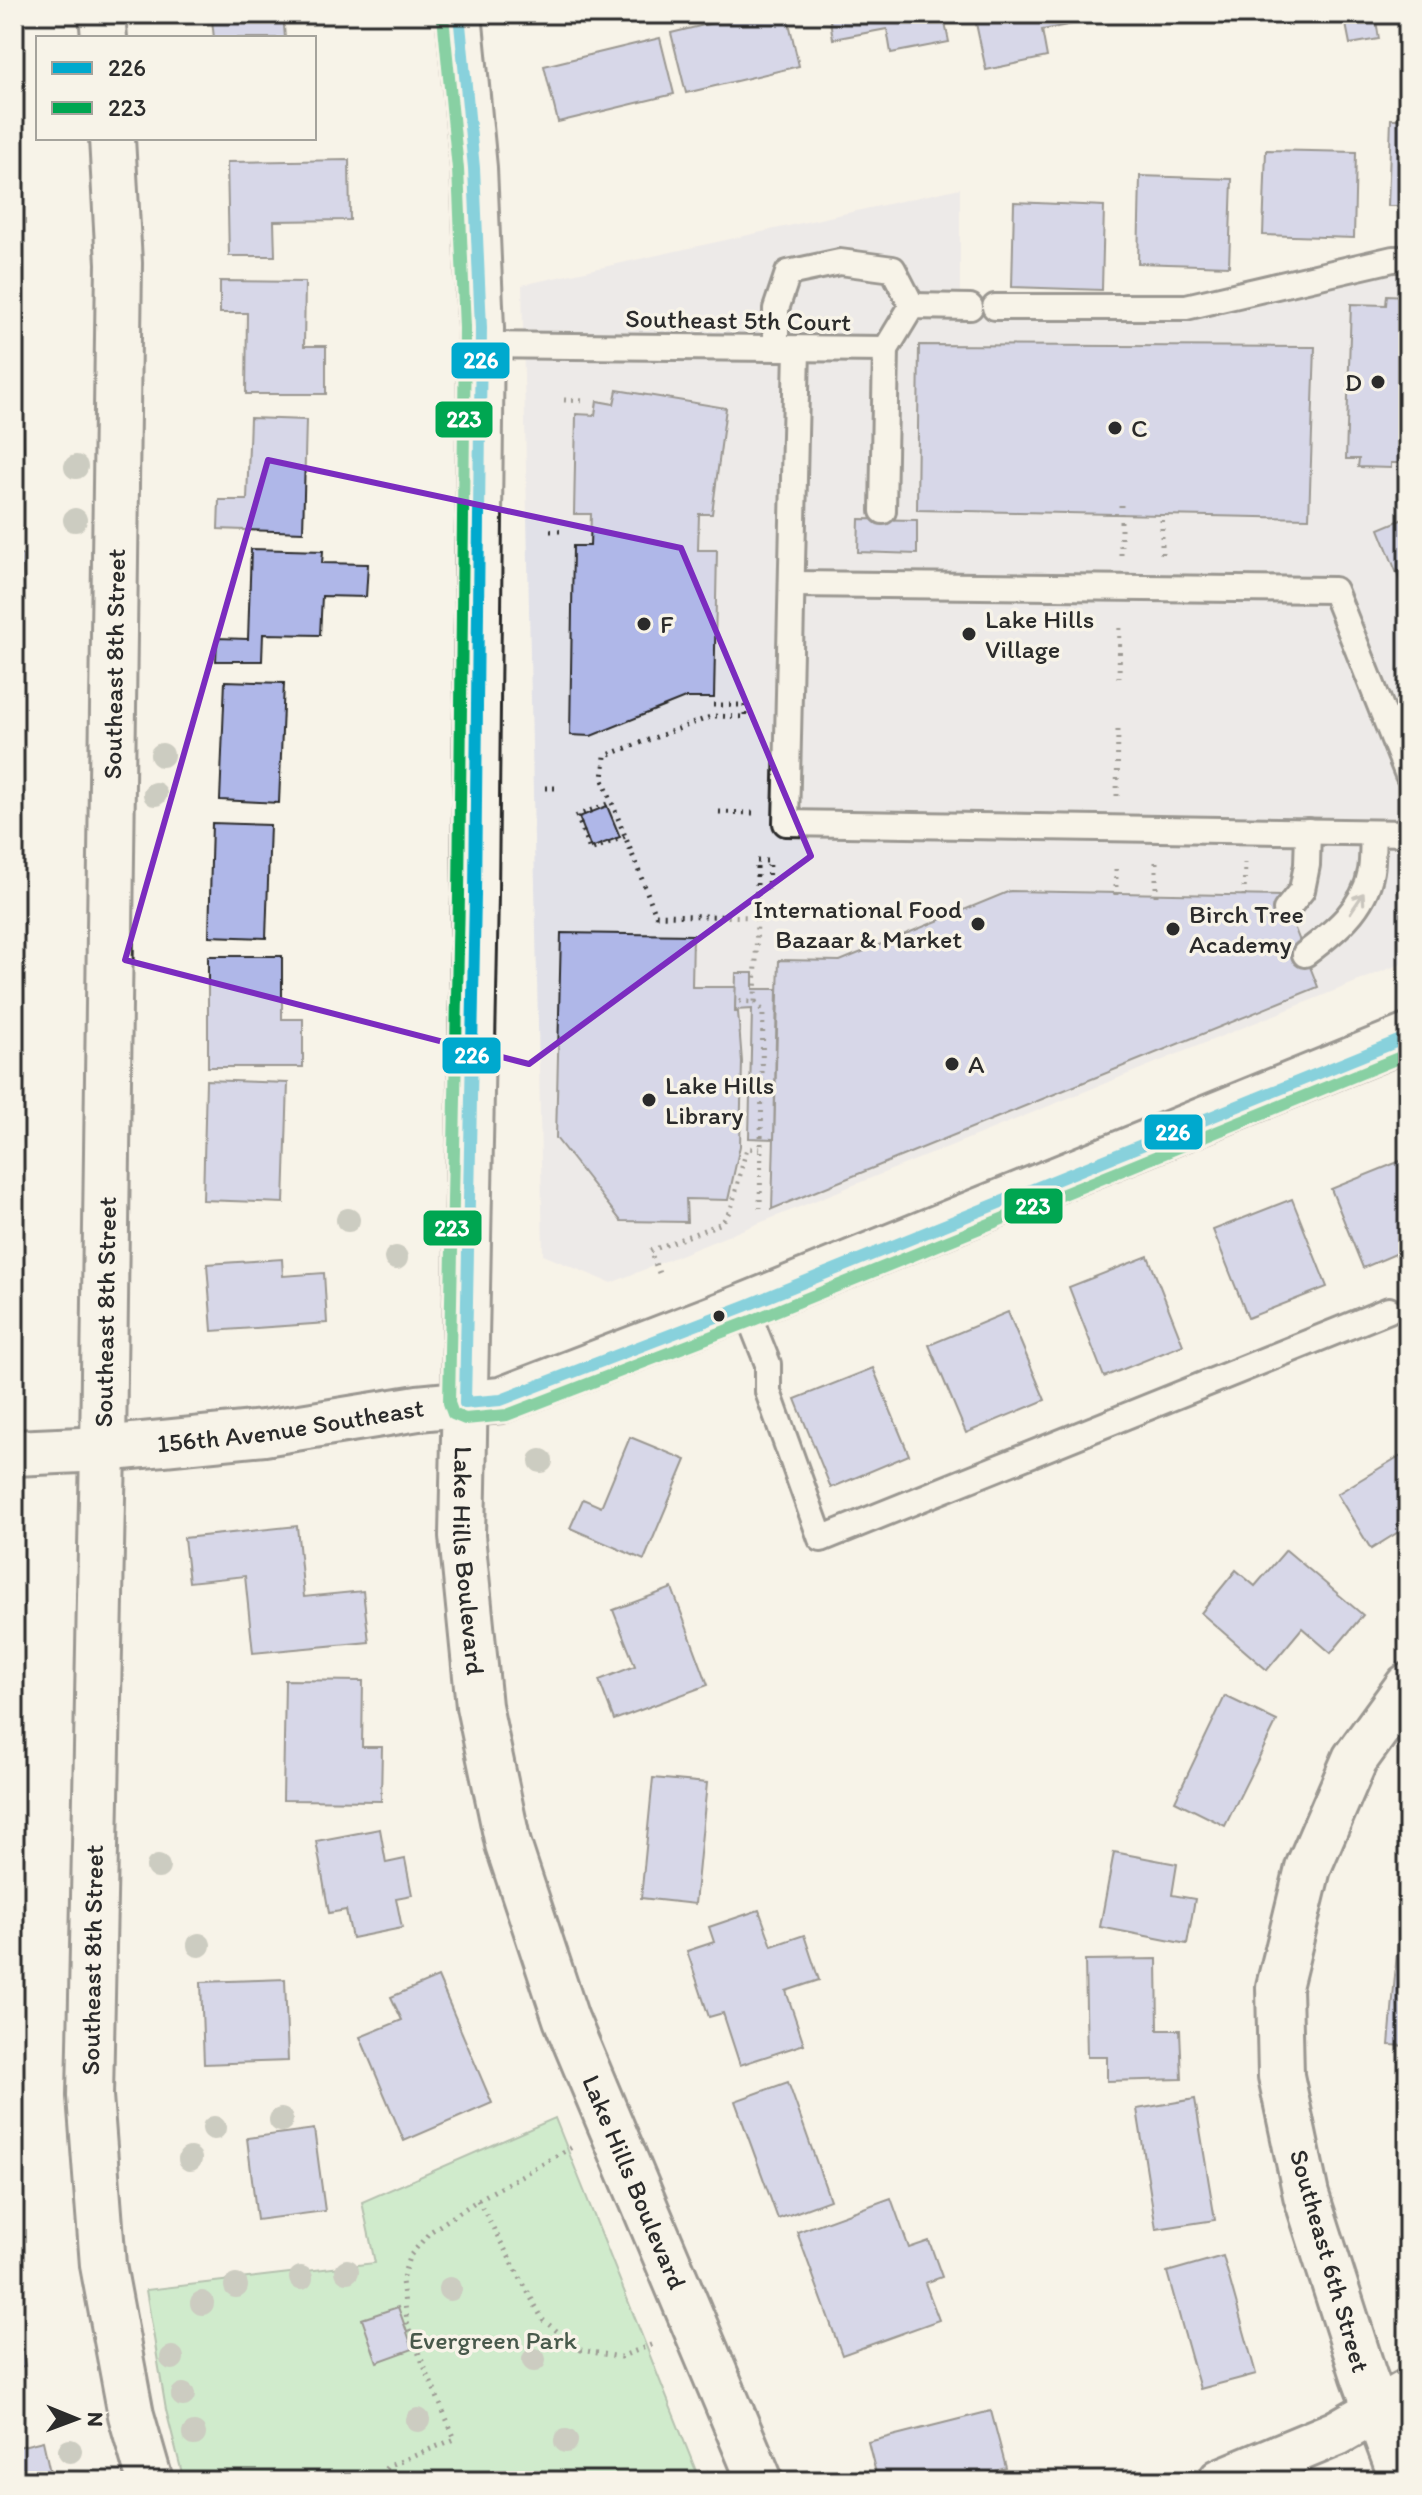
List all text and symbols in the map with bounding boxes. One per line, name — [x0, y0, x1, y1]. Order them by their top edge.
legend — [36, 36, 316, 140]
text: 226 — [108, 53, 146, 82]
text: 223 — [108, 93, 146, 122]
street label: Southeast 5th Court — [625, 302, 851, 338]
line badge: 226 — [450, 341, 511, 380]
text: 226 — [464, 347, 499, 374]
place label: D — [1345, 366, 1362, 398]
marker: D — [1369, 373, 1387, 391]
line badge: 223 — [434, 400, 494, 439]
text: 223 — [446, 406, 482, 433]
place label: C — [1131, 412, 1148, 444]
marker: C — [1106, 419, 1124, 437]
street label: Southeast 8th Street — [96, 548, 132, 780]
place label: Lake Hills Village — [985, 603, 1094, 665]
place label: F — [660, 608, 674, 640]
marker: F — [635, 615, 653, 633]
marker: Lake Hills Village — [960, 625, 978, 643]
one-way arrow — [1348, 892, 1365, 914]
place label: International Food Bazaar & Market — [754, 893, 962, 955]
place label: Birch Tree Academy — [1189, 898, 1304, 960]
marker: International Food Bazaar & Market — [969, 915, 987, 933]
marker: Birch Tree Academy — [1164, 920, 1182, 938]
line badge: 226 — [441, 1036, 502, 1075]
text: 226 — [455, 1042, 490, 1069]
place label: A — [968, 1048, 985, 1080]
marker: A — [943, 1055, 961, 1073]
place label: Lake Hills Library — [665, 1069, 774, 1131]
marker: Lake Hills Library — [640, 1091, 658, 1109]
line badge: 226 — [1143, 1113, 1204, 1151]
text: 226 — [1156, 1119, 1191, 1146]
line badge: 223 — [1003, 1187, 1064, 1225]
text: 223 — [1015, 1193, 1051, 1220]
street label: Southeast 8th Street — [87, 1196, 123, 1428]
line badge: 223 — [422, 1209, 483, 1247]
text: 223 — [434, 1215, 470, 1242]
unlabelled marker — [711, 1308, 727, 1324]
street label: 156th Avenue Southeast — [155, 1391, 426, 1460]
street label: Lake Hills Boulevard — [446, 1446, 492, 1677]
street label: Southeast 8th Street — [74, 1844, 110, 2076]
street label: Lake Hills Boulevard — [575, 2070, 694, 2294]
street label: Southeast 6th Street — [1283, 2146, 1377, 2376]
park label: Evergreen Park — [409, 2324, 577, 2356]
north arrow — [36, 2379, 116, 2459]
text: N — [82, 2412, 109, 2427]

